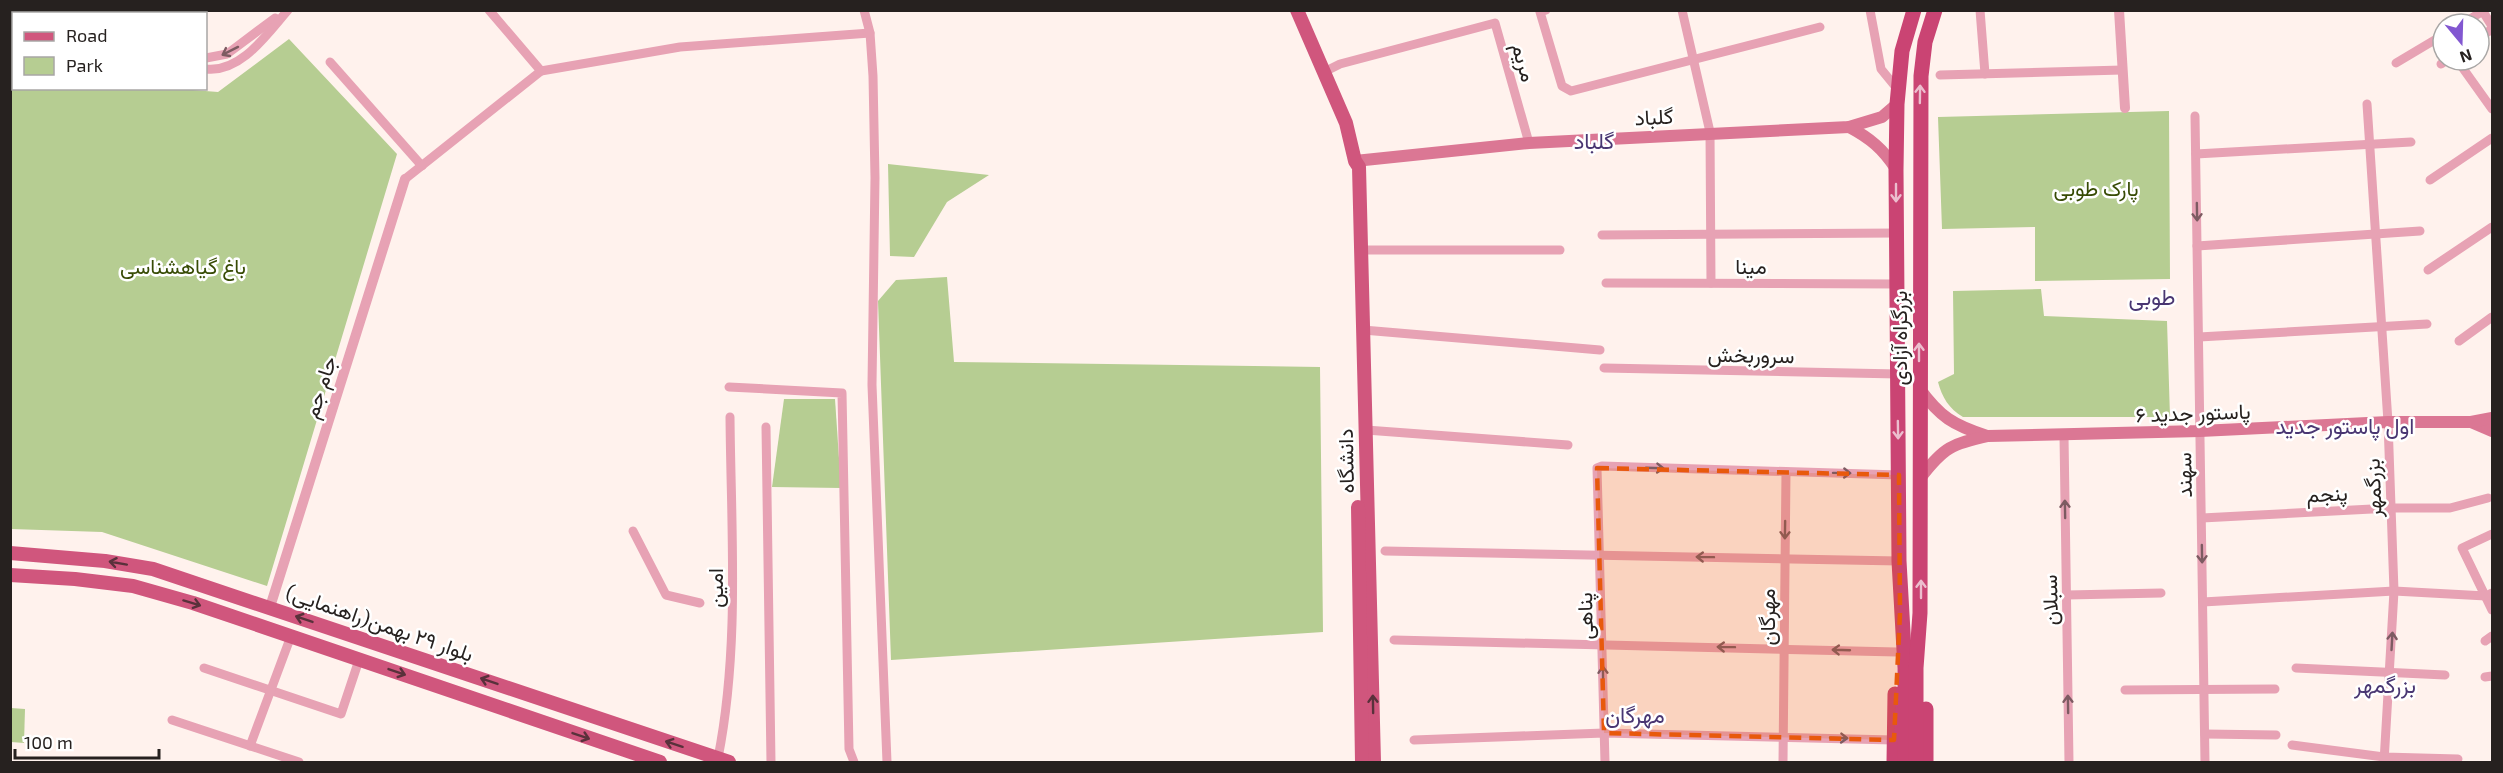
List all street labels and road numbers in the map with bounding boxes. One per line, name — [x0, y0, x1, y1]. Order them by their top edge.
street label: مریم — [1505, 40, 1542, 85]
street label: گلباد — [1634, 103, 1674, 130]
street label: مینا — [1735, 253, 1767, 279]
street label: بزرگراه آزادی — [1886, 291, 1913, 385]
street label: سروربخش — [1707, 341, 1795, 369]
street label: جام جم — [297, 353, 344, 422]
street label: پاستور جدید ۶ — [2135, 397, 2251, 430]
street label: دانشگاه — [1332, 428, 1358, 494]
street label: سهند — [2170, 452, 2198, 498]
street label: بزرگمهر — [2358, 458, 2388, 519]
street label: پنجم — [2306, 479, 2348, 510]
street label: امین — [702, 568, 728, 608]
street label: سبلان — [2036, 574, 2063, 626]
street label: بلوار ٢٩ بهمن(راهنمایی) — [282, 578, 477, 668]
street label: مهرگان — [1754, 589, 1781, 645]
street label: پناهی — [1571, 592, 1600, 640]

